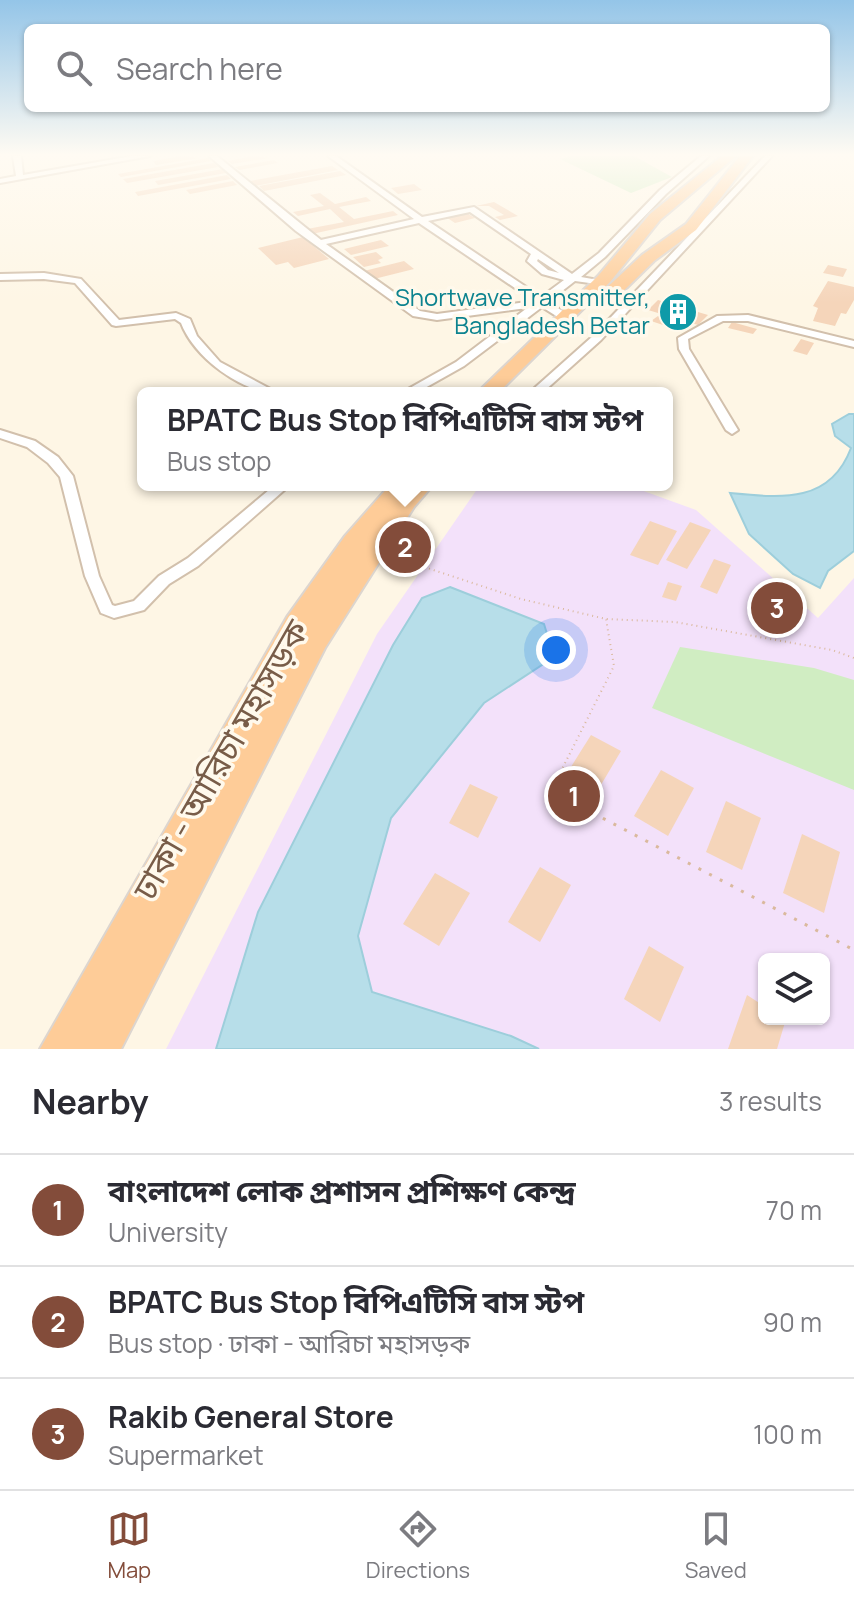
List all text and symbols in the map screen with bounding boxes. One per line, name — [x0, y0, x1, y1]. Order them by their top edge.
search box — [24, 24, 830, 112]
icon: search — [52, 46, 96, 90]
text: Search here — [116, 48, 283, 89]
place label: Shortwave Transmitter, Bangladesh Betar — [395, 280, 650, 341]
building icon: Shortwave Transmitter, Bangladesh Betar — [657, 291, 699, 333]
popup — [137, 387, 673, 491]
text: BPATC Bus Stop বিপিএটিসি বাস স্টপ — [167, 399, 643, 440]
text: Bus stop — [167, 443, 271, 479]
pin: 2 — [379, 517, 431, 577]
pin: 3 — [751, 578, 803, 638]
street label: ঢাকা - আরিচা মহাসড়ক — [121, 611, 319, 909]
your location — [536, 630, 576, 670]
pin: 1 — [548, 766, 600, 826]
map controls — [758, 953, 830, 1025]
button: layers — [758, 953, 830, 1025]
text: Nearby — [32, 1078, 148, 1124]
text: 3 results — [719, 1083, 822, 1119]
text: বাংলাদেশ লোক প্রশাসন প্রশিক্ষণ কেন্দ্র — [108, 1170, 576, 1211]
text: 1 — [52, 1192, 64, 1228]
text: 70 m — [766, 1192, 822, 1228]
text: University — [108, 1214, 228, 1250]
text: BPATC Bus Stop বিপিএটিসি বাস স্টপ — [108, 1281, 584, 1322]
text: 2 — [50, 1304, 66, 1340]
text: 90 m — [763, 1304, 822, 1340]
text: Bus stop · ঢাকা - আরিচা মহাসড়ক — [108, 1325, 470, 1361]
text: Rakib General Store — [108, 1396, 394, 1437]
text: 3 — [50, 1416, 66, 1452]
text: 100 m — [753, 1416, 822, 1452]
text: Supermarket — [108, 1437, 264, 1473]
tab: Map — [107, 1507, 151, 1585]
tab: Directions — [366, 1507, 470, 1585]
tab: Saved — [685, 1507, 747, 1585]

